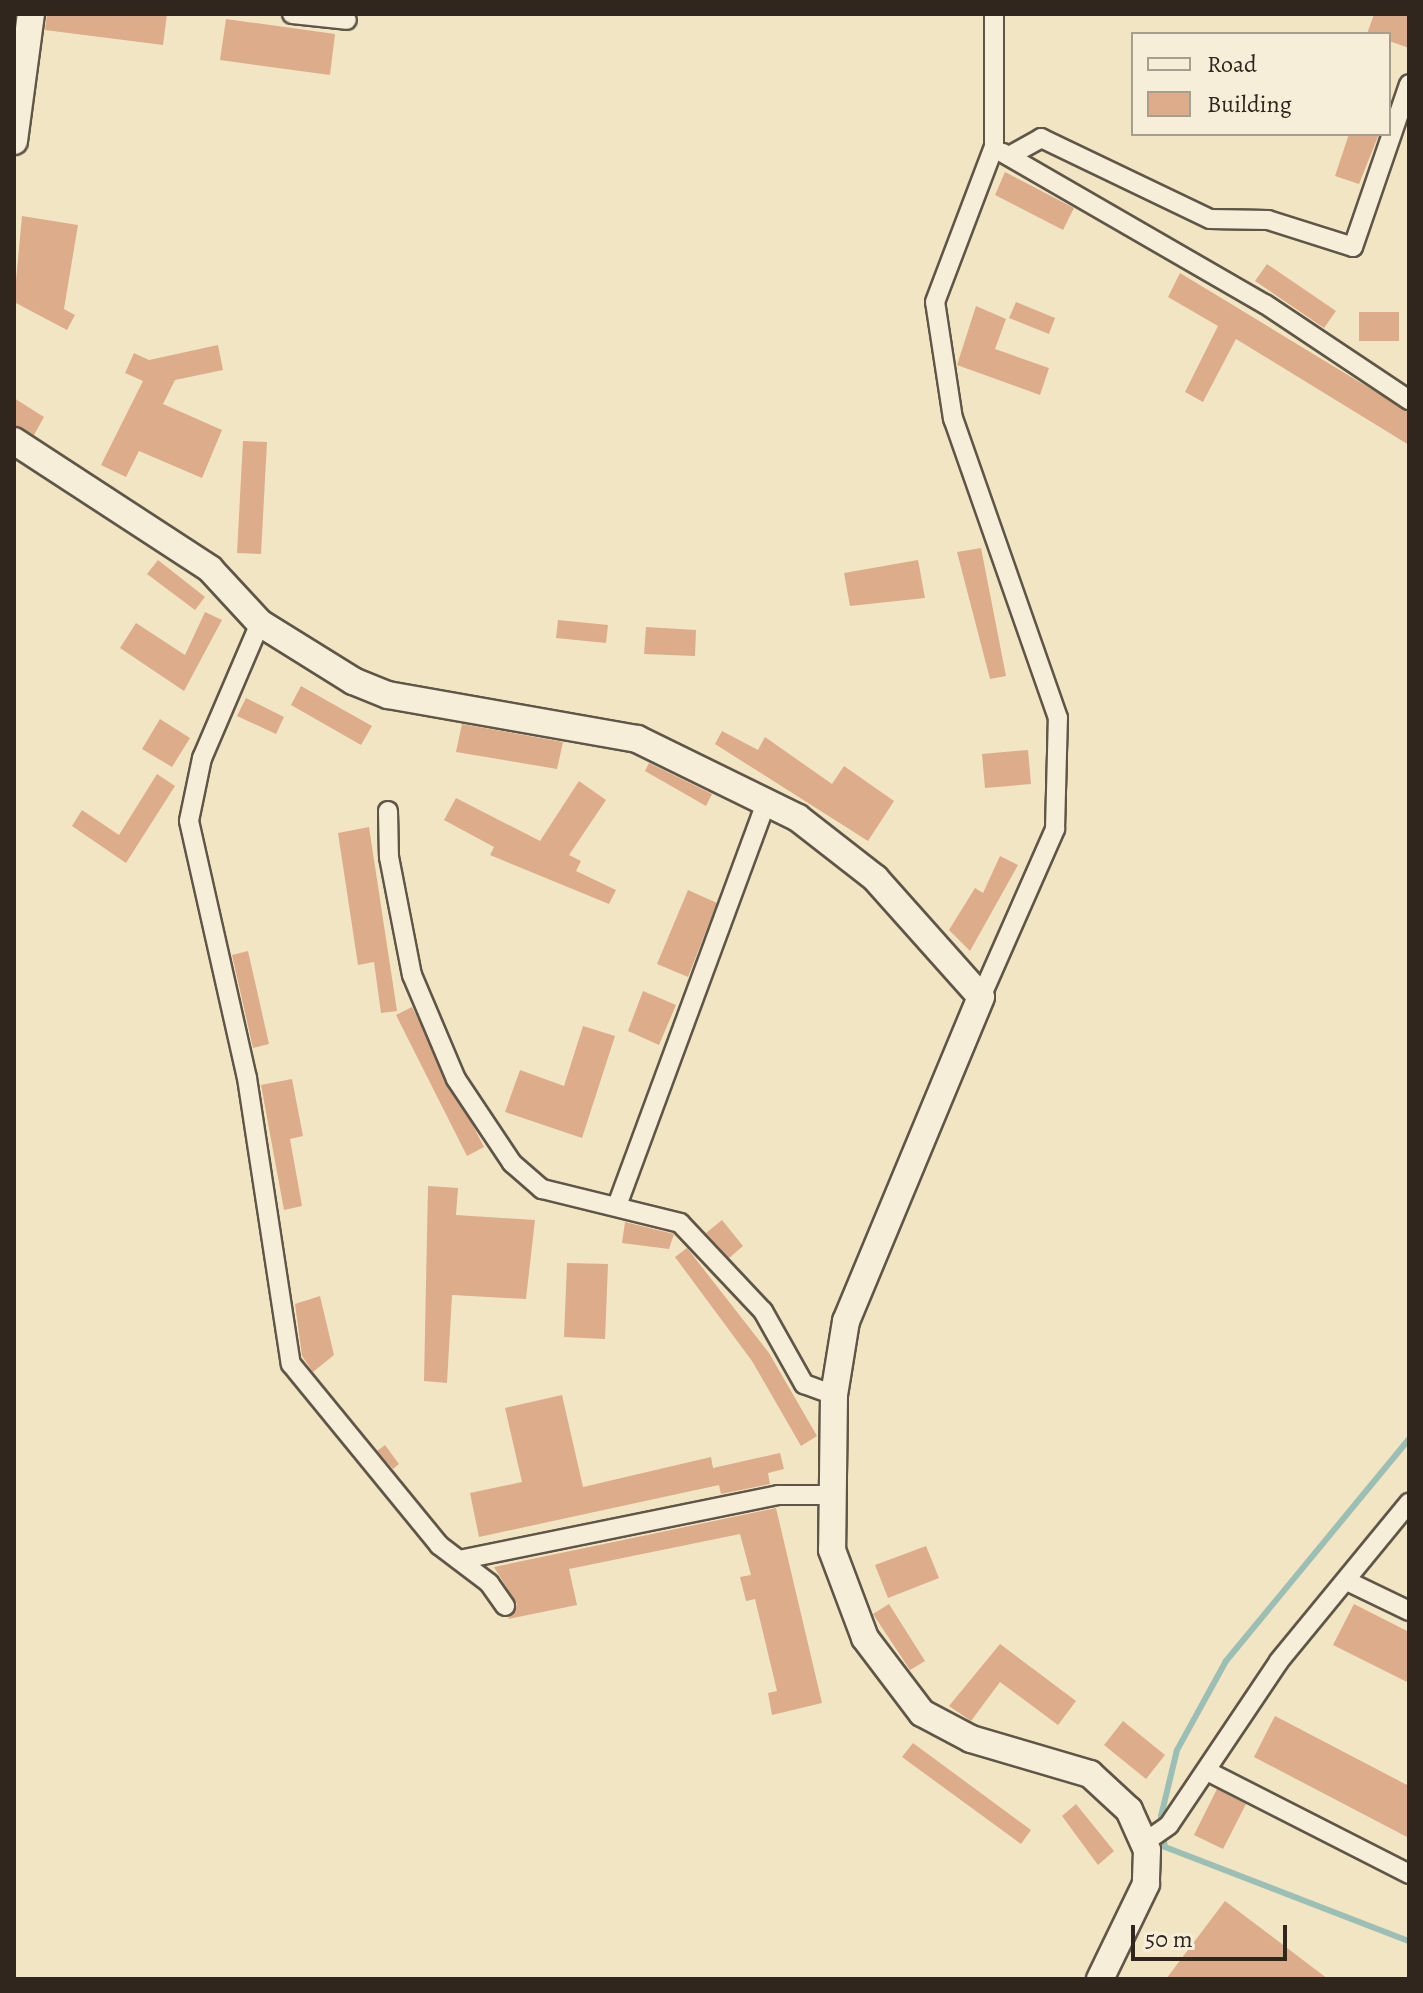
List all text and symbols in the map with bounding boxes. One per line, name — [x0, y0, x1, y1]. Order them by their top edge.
legend — [1131, 32, 1391, 136]
text: Road — [1207, 48, 1257, 80]
text: Building — [1207, 88, 1292, 120]
scale bar — [1135, 1909, 1291, 1959]
text: 50 m — [1145, 1923, 1193, 1955]

